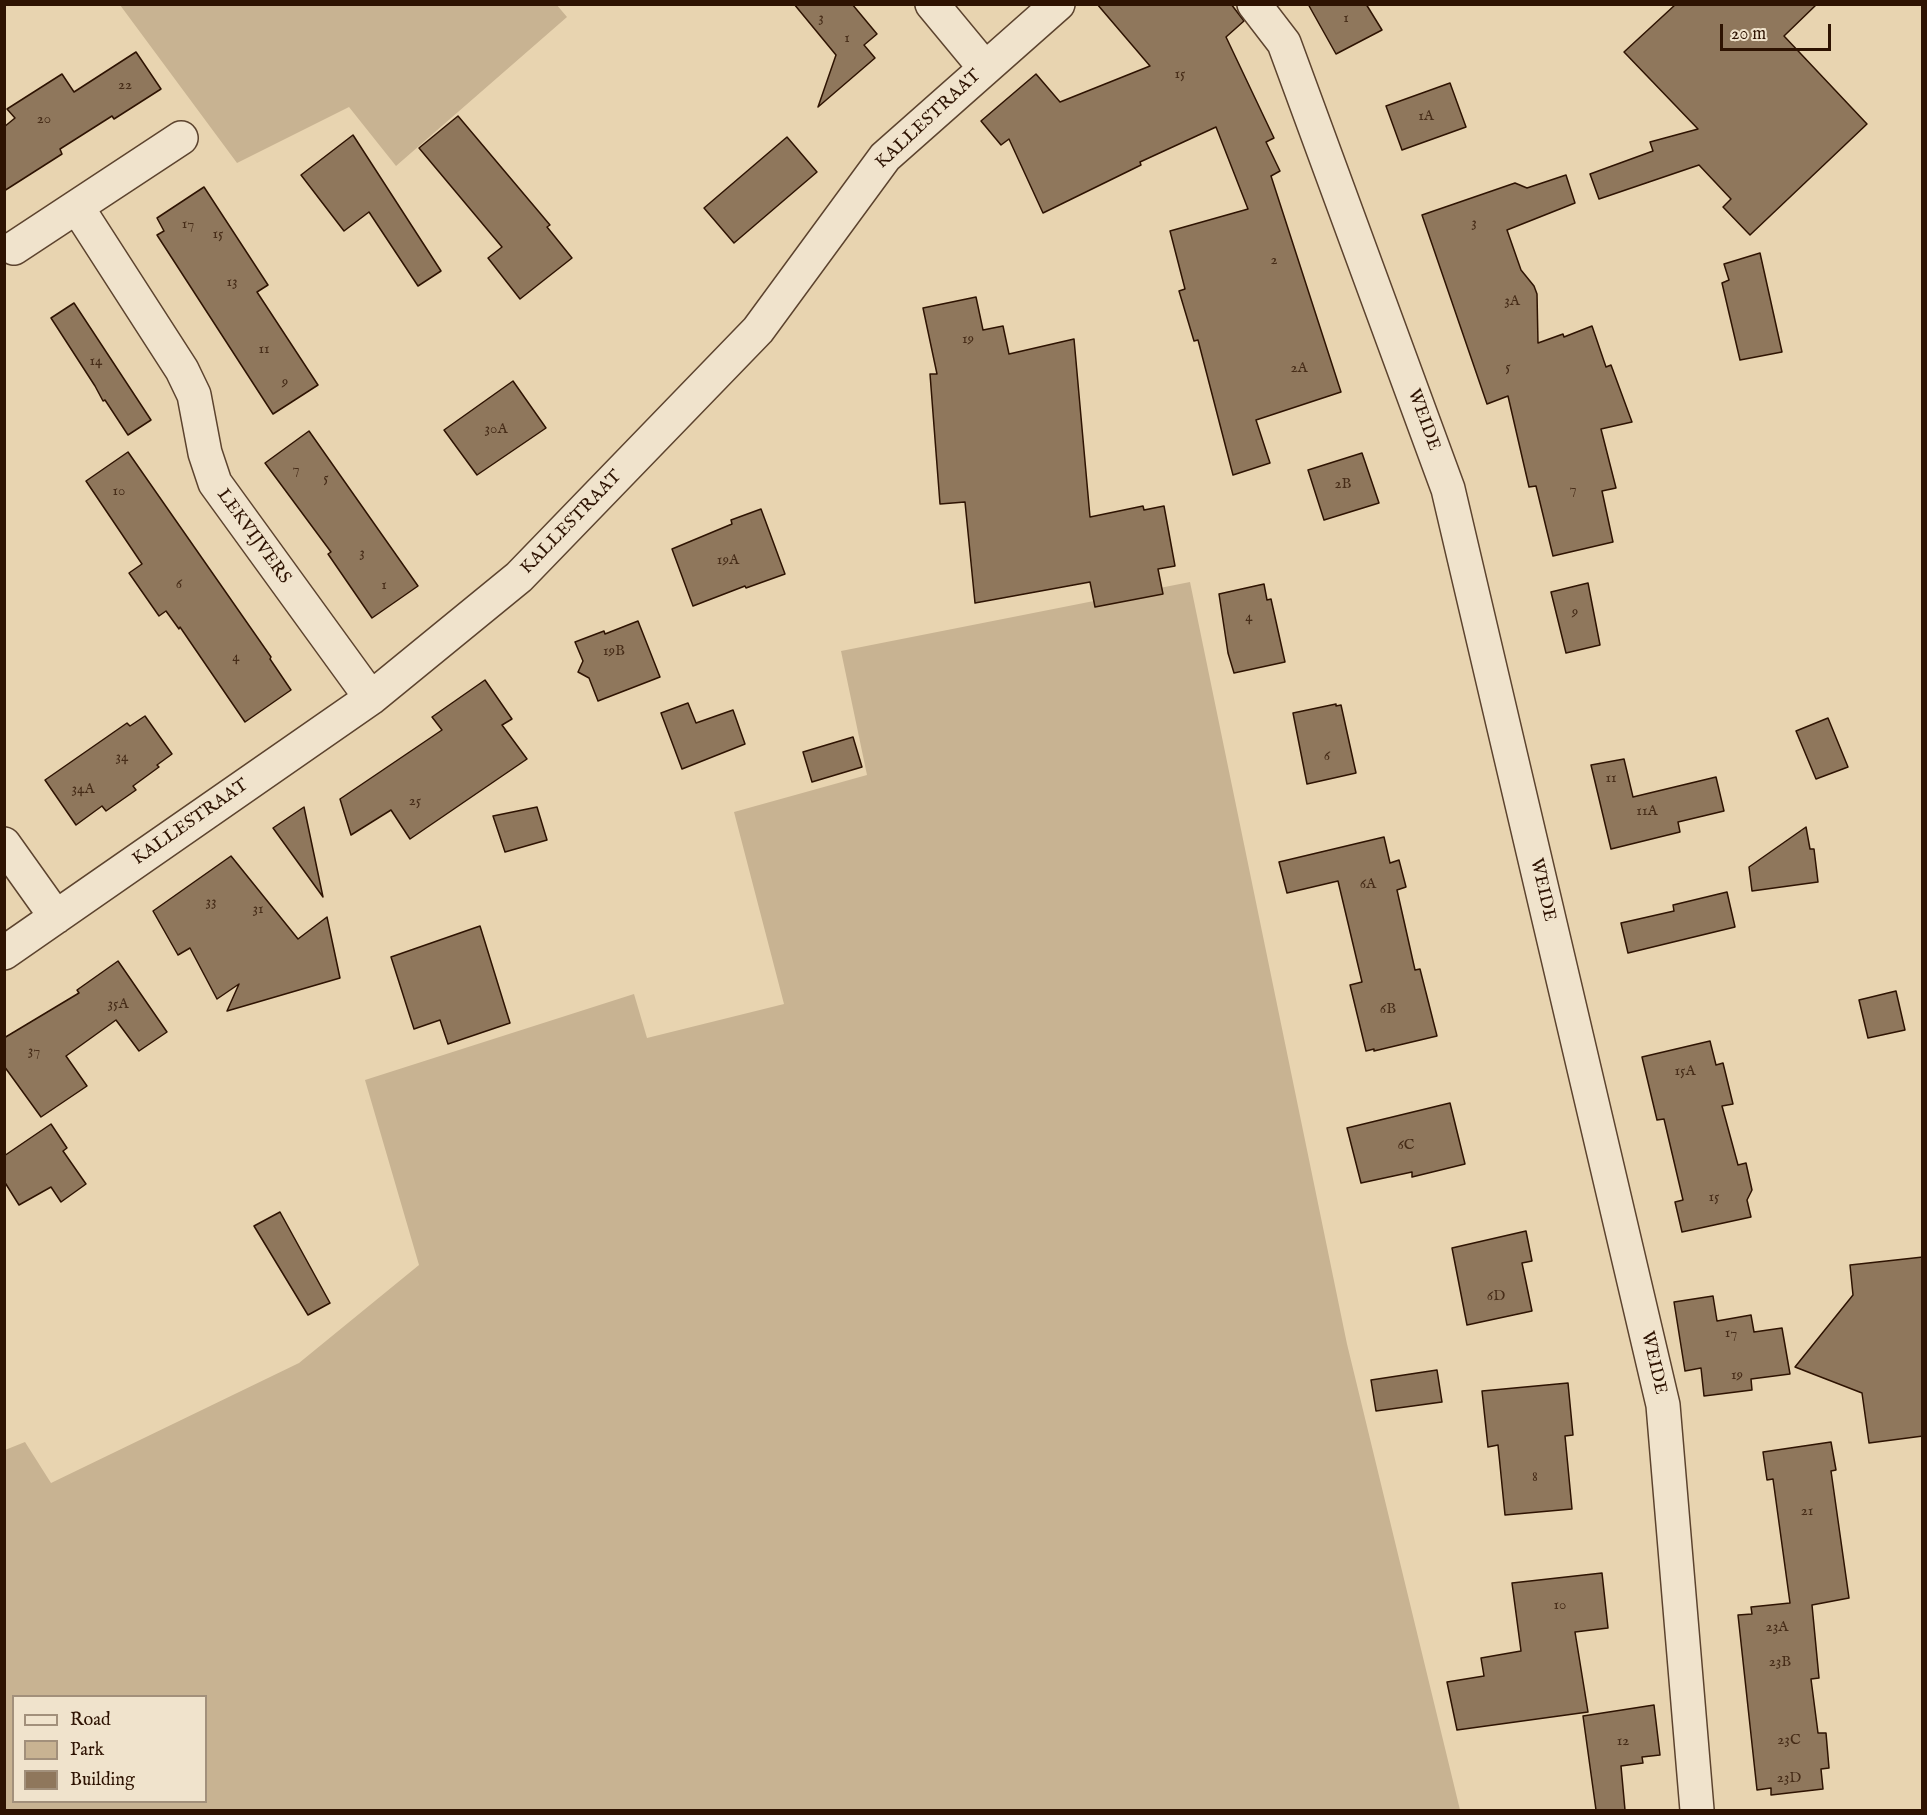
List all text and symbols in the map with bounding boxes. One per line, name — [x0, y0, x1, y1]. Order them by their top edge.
house number: 3 — [818, 10, 824, 28]
house number: 1 — [1343, 10, 1349, 28]
scale bar — [1723, 12, 1834, 50]
text: 20 m — [1731, 23, 1766, 46]
house number: 1 — [844, 30, 850, 48]
street label: KALLESTRAAT — [872, 66, 986, 174]
house number: 15 — [1174, 66, 1186, 84]
house number: 22 — [118, 77, 132, 95]
house number: 1A — [1418, 108, 1434, 126]
house number: 20 — [37, 111, 51, 129]
house number: 3 — [1471, 215, 1477, 233]
house number: 17 — [182, 216, 194, 234]
house number: 15 — [212, 226, 224, 244]
house number: 2 — [1270, 252, 1278, 270]
house number: 13 — [226, 274, 238, 292]
house number: 3A — [1504, 293, 1520, 311]
house number: 19 — [962, 331, 974, 349]
house number: 11 — [258, 341, 270, 359]
house number: 14 — [90, 353, 102, 371]
house number: 5 — [1505, 359, 1511, 377]
house number: 2A — [1290, 360, 1308, 378]
house number: 9 — [282, 374, 288, 392]
street label: WEIDE — [1402, 386, 1444, 454]
house number: 30A — [484, 421, 508, 439]
house number: 7 — [292, 461, 300, 479]
street label: KALLESTRAAT — [517, 467, 627, 579]
house number: 5 — [323, 470, 329, 488]
house number: 2B — [1335, 476, 1351, 494]
house number: 7 — [1569, 481, 1577, 499]
house number: 10 — [113, 483, 125, 501]
street label: LEKVIJVERS — [211, 485, 295, 589]
house number: 3 — [359, 545, 365, 563]
house number: 19A — [717, 552, 739, 570]
house number: 6 — [176, 576, 182, 594]
house number: 1 — [381, 577, 387, 595]
house number: 9 — [1572, 604, 1578, 622]
house number: 4 — [1245, 609, 1253, 627]
house number: 19B — [603, 643, 625, 661]
house number: 4 — [232, 649, 240, 667]
house number: 6 — [1324, 748, 1330, 766]
house number: 34 — [116, 749, 128, 767]
house number: 11 — [1605, 770, 1617, 788]
street label: KALLESTRAAT — [129, 775, 253, 871]
house number: 34A — [71, 781, 95, 799]
house number: 25 — [409, 793, 421, 811]
house number: 11A — [1636, 803, 1658, 821]
street label: WEIDE — [1524, 856, 1560, 924]
house number: 6A — [1360, 876, 1376, 894]
house number: 33 — [205, 894, 217, 912]
house number: 31 — [252, 901, 264, 919]
house number: 35A — [107, 996, 129, 1014]
house number: 6B — [1380, 1001, 1396, 1019]
house number: 37 — [28, 1043, 40, 1061]
house number: 15A — [1674, 1063, 1696, 1081]
house number: 6C — [1397, 1137, 1415, 1155]
house number: 15 — [1708, 1189, 1720, 1207]
house number: 6D — [1487, 1288, 1505, 1306]
house number: 17 — [1725, 1325, 1737, 1343]
street label: WEIDE — [1635, 1329, 1671, 1397]
house number: 19 — [1731, 1367, 1743, 1385]
house number: 8 — [1532, 1469, 1538, 1487]
house number: 21 — [1801, 1503, 1813, 1521]
house number: 10 — [1554, 1597, 1566, 1615]
house number: 23A — [1766, 1619, 1788, 1637]
house number: 23B — [1769, 1654, 1791, 1672]
legend — [12, 1695, 207, 1803]
text: Road — [70, 1709, 111, 1732]
house number: 23C — [1777, 1732, 1801, 1750]
house number: 12 — [1617, 1733, 1629, 1751]
text: Park — [70, 1739, 104, 1762]
text: Building — [70, 1769, 135, 1792]
house number: 23D — [1777, 1770, 1801, 1788]

